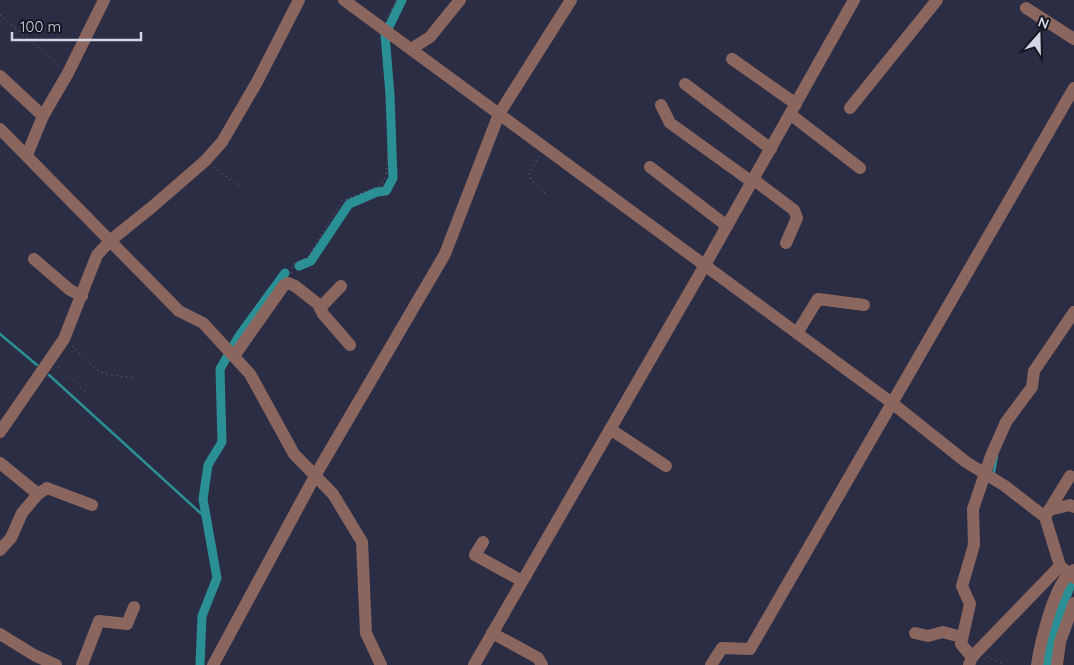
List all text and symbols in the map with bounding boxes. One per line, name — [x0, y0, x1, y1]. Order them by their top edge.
scale bar — [12, 10, 141, 42]
north arrow — [1014, 10, 1064, 60]
text: N — [1036, 13, 1051, 33]
text: 100 m — [20, 17, 61, 36]

